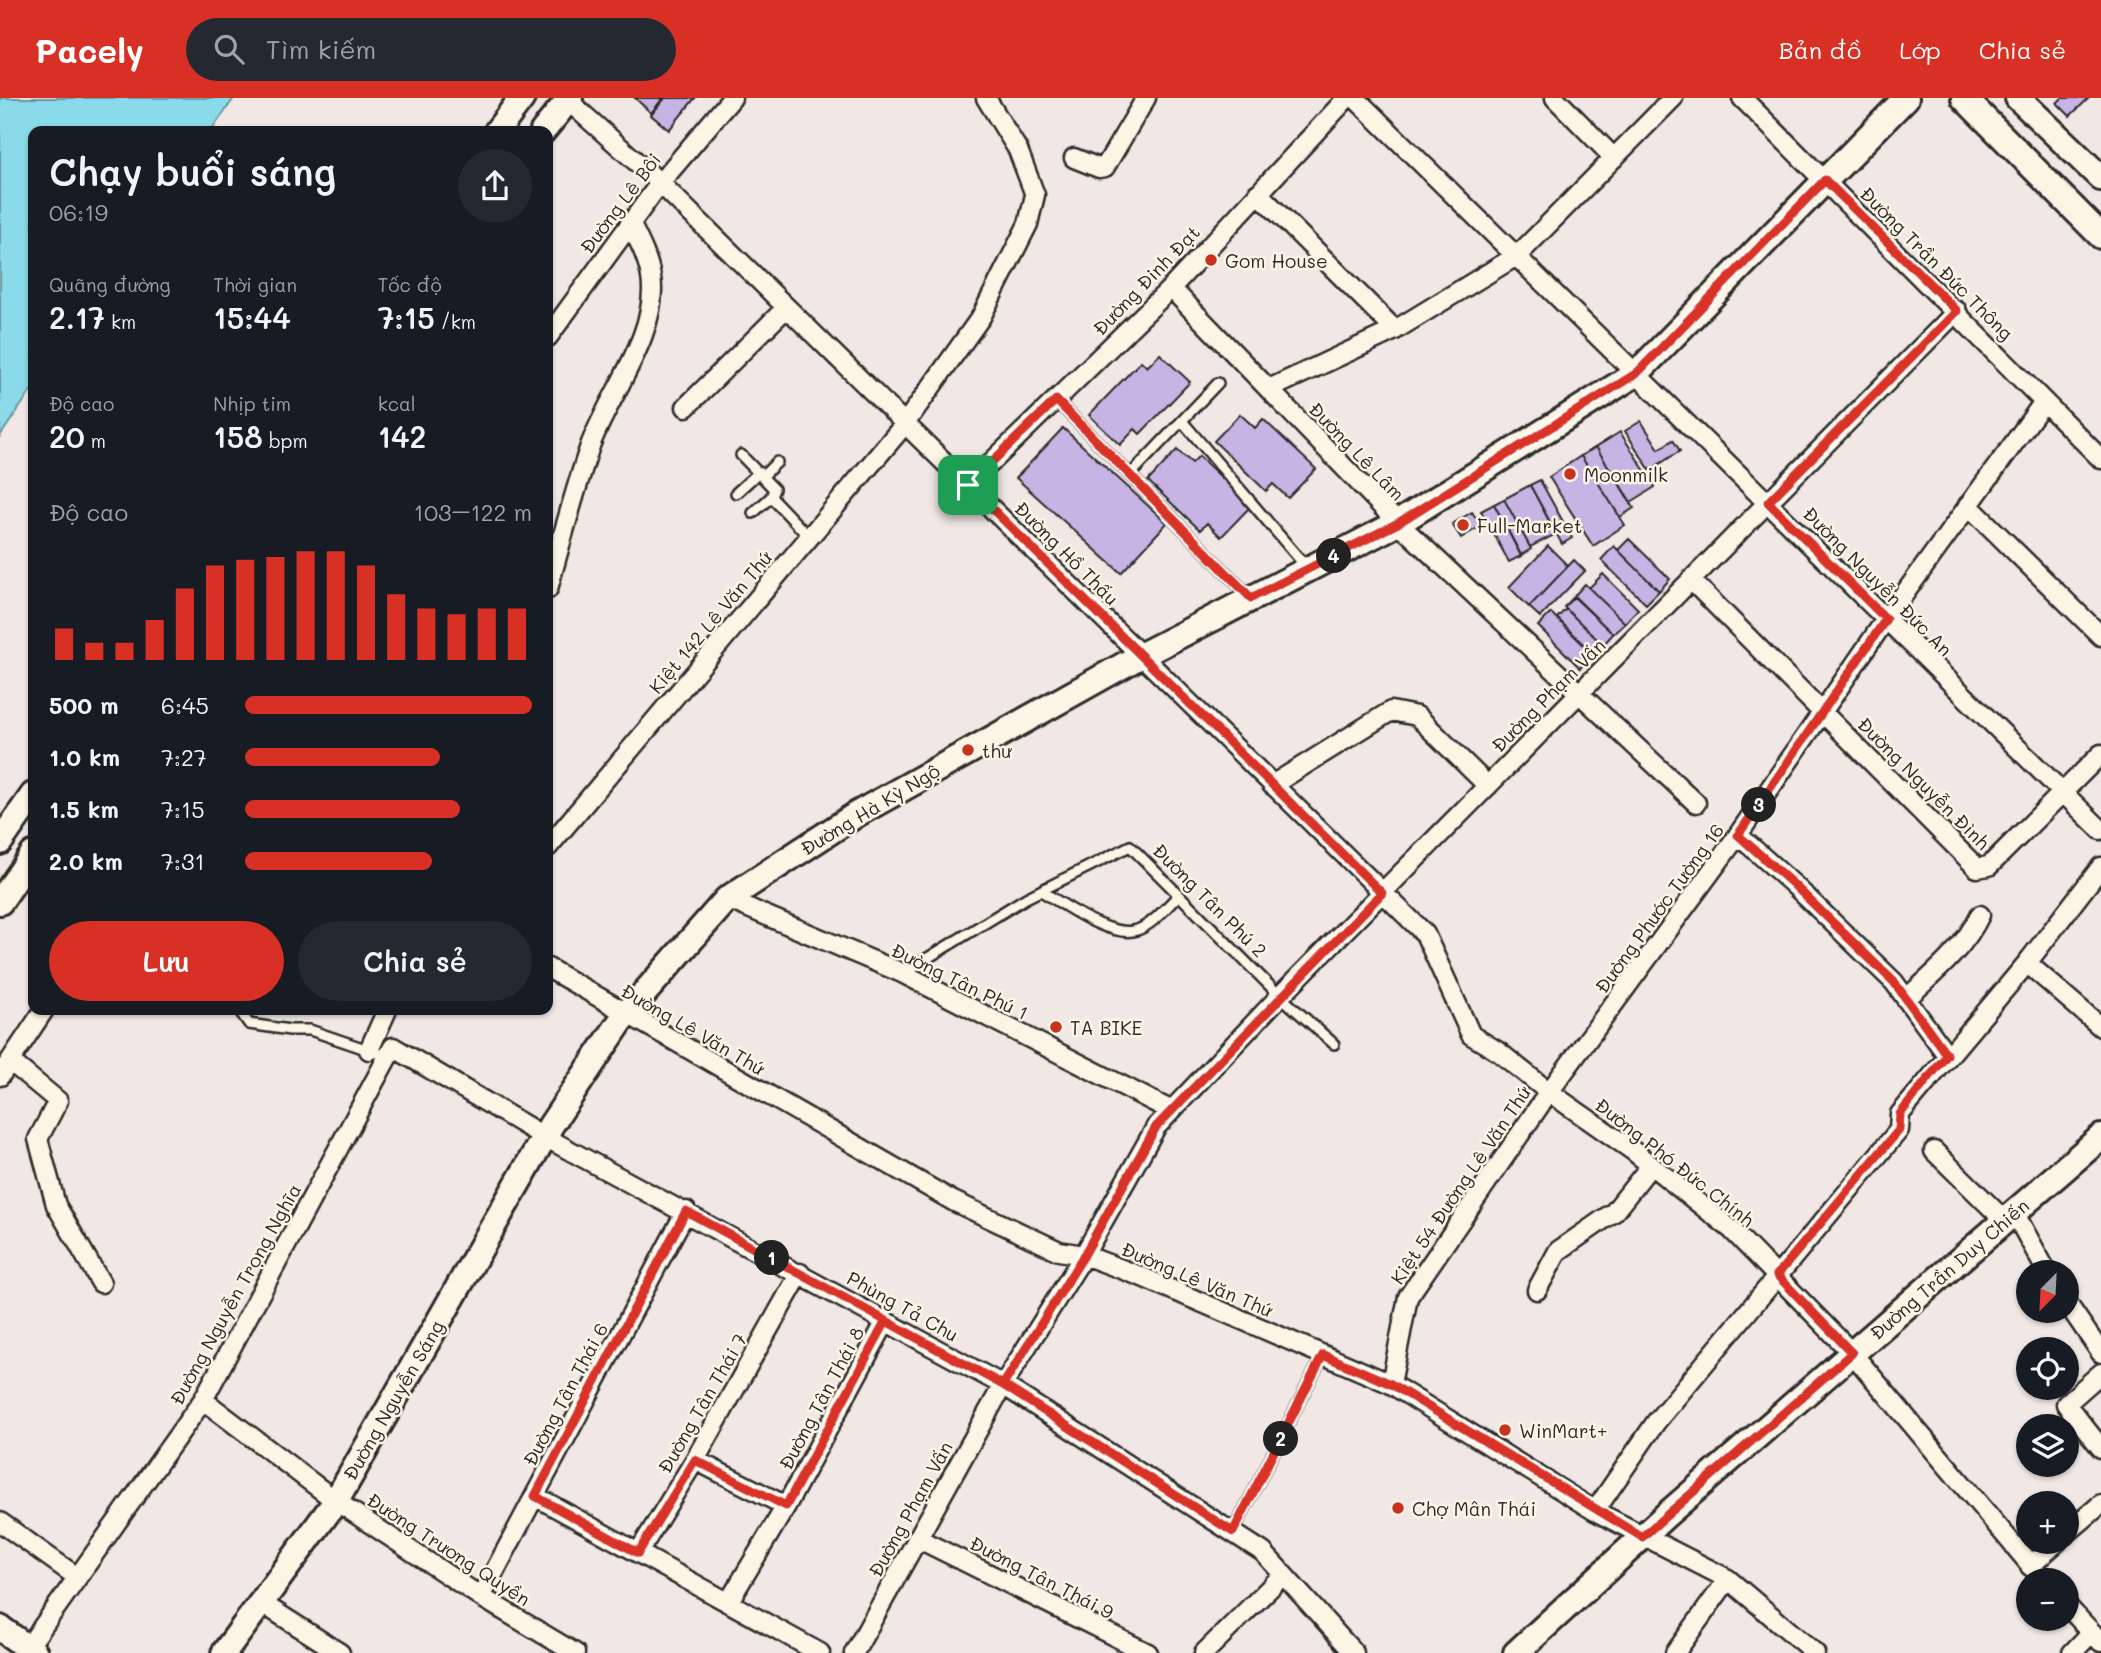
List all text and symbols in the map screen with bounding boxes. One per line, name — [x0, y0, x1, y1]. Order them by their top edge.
search box — [186, 18, 676, 81]
text: Pacely — [35, 28, 144, 71]
icon: search — [210, 30, 248, 68]
text: Tìm kiếm — [266, 32, 376, 66]
text: Bản đồ — [1779, 34, 1861, 65]
text: Lớp — [1899, 34, 1941, 65]
text: Chia sẻ — [1979, 34, 2066, 65]
text: Chạy buổi sáng — [49, 146, 336, 196]
street label: Đường Lê Bôi — [574, 148, 666, 258]
button: share — [458, 149, 532, 223]
street label: Đường Trần Đức Thông — [1855, 181, 2019, 345]
text: 06:19 — [49, 197, 108, 227]
street label: Đường Đinh Đạt — [1087, 220, 1205, 340]
place label: Gom House — [1225, 248, 1328, 273]
marker: Gom House — [1203, 252, 1219, 268]
text: Quãng đường — [49, 272, 171, 297]
text: Thời gian — [213, 272, 297, 297]
text: Tốc độ — [378, 272, 442, 297]
text: 2.17 — [49, 297, 105, 337]
text: 15:44 — [213, 297, 291, 337]
text: 7:15 — [378, 297, 435, 337]
text: km — [105, 309, 136, 334]
text: /km — [435, 309, 476, 334]
text: Độ cao — [49, 391, 114, 416]
text: Nhịp tim — [213, 391, 291, 416]
text: kcal — [378, 391, 416, 416]
street label: Đường Lê Lâm — [1304, 396, 1410, 506]
text: 20 — [49, 416, 85, 456]
text: 158 — [213, 416, 263, 456]
text: 142 — [378, 416, 426, 456]
text: m — [85, 428, 106, 453]
text: bpm — [263, 428, 308, 453]
pin — [938, 455, 998, 515]
place label: Moonmilk — [1584, 462, 1668, 487]
icon: arrive — [949, 466, 987, 504]
marker: Moonmilk — [1562, 466, 1578, 482]
street label: Đường Hồ Thấu — [1010, 496, 1124, 610]
text: Độ cao — [49, 497, 128, 527]
text: 103–122 m — [414, 497, 532, 527]
street label: Đường Nguyễn Đức An — [1798, 501, 1958, 661]
place label: Full-Market — [1477, 513, 1582, 538]
marker: Full-Market — [1455, 517, 1471, 533]
pin: 4 — [1316, 538, 1352, 574]
text: 4 — [1327, 543, 1340, 568]
street label: Kiệt 142 Lê Văn Thứ — [643, 545, 777, 698]
street label: Đường Phạm Vấn — [1486, 633, 1610, 757]
text: 500 m — [49, 690, 119, 720]
text: 6:45 — [161, 690, 209, 720]
street label: Đường Nguyễn Đình — [1852, 711, 1996, 855]
place label: thư — [982, 738, 1012, 763]
text: 1.0 km — [49, 742, 120, 772]
text: 7:27 — [161, 742, 207, 772]
marker: thư — [960, 742, 976, 758]
street label: Đường Hà Kỳ Ngộ — [796, 758, 944, 860]
pin: 3 — [1742, 788, 1776, 822]
text: 3 — [1753, 792, 1764, 817]
text: 1.5 km — [49, 794, 119, 824]
text: 7:15 — [161, 794, 205, 824]
street label: Đường Phước Tường 16 — [1589, 818, 1729, 998]
street label: Đường Tân Phú 2 — [1148, 838, 1272, 962]
text: 2.0 km — [49, 846, 123, 876]
text: 7:31 — [161, 846, 205, 876]
button: Lưu — [49, 921, 284, 1001]
button: Chia sẻ — [298, 921, 532, 1001]
street label: Đường Tân Phú 1 — [887, 937, 1033, 1025]
street label: Đường Lê Văn Thứ — [617, 978, 770, 1081]
place label: TA BIKE — [1070, 1015, 1142, 1040]
marker: TA BIKE — [1048, 1019, 1064, 1035]
street label: Kiệt 54 Đường Lê Văn Thứ — [1384, 1081, 1536, 1289]
street label: Đường Phó Đức Chính — [1590, 1092, 1760, 1232]
street label: Đường Nguyễn Trọng Nghĩa — [164, 1179, 306, 1409]
street label: Đường Trần Duy Chiến — [1864, 1193, 2034, 1345]
street label: Đường Lê Văn Thứ — [1118, 1236, 1277, 1322]
pin: 1 — [754, 1240, 790, 1276]
text: 1 — [767, 1245, 776, 1270]
north arrow — [2016, 1260, 2079, 1323]
map controls — [2016, 1260, 2079, 1631]
street label: Phùng Tả Chu — [843, 1265, 963, 1347]
street label: Đường Nguyễn Sáng — [337, 1315, 449, 1485]
street label: Đường Tân Thái 6 — [517, 1318, 613, 1470]
street label: Đường Tân Thái 8 — [773, 1322, 869, 1474]
street label: Đường Tân Thái 7 — [652, 1329, 752, 1477]
button: locate — [2016, 1337, 2079, 1400]
button: layers — [2016, 1414, 2079, 1477]
place label: WinMart+ — [1519, 1418, 1607, 1443]
pin: 2 — [1264, 1422, 1298, 1456]
marker: WinMart+ — [1497, 1422, 1513, 1438]
text: 2 — [1275, 1426, 1286, 1451]
street label: Đường Phạm Vấn — [862, 1437, 958, 1581]
street label: Đường Trương Quyền — [363, 1487, 535, 1611]
button: + — [2016, 1491, 2079, 1554]
place label: Chợ Mân Thái — [1412, 1496, 1536, 1521]
marker: Chợ Mân Thái — [1390, 1500, 1406, 1516]
street label: Đường Tân Thái 9 — [966, 1530, 1118, 1624]
button: − — [2016, 1568, 2079, 1631]

